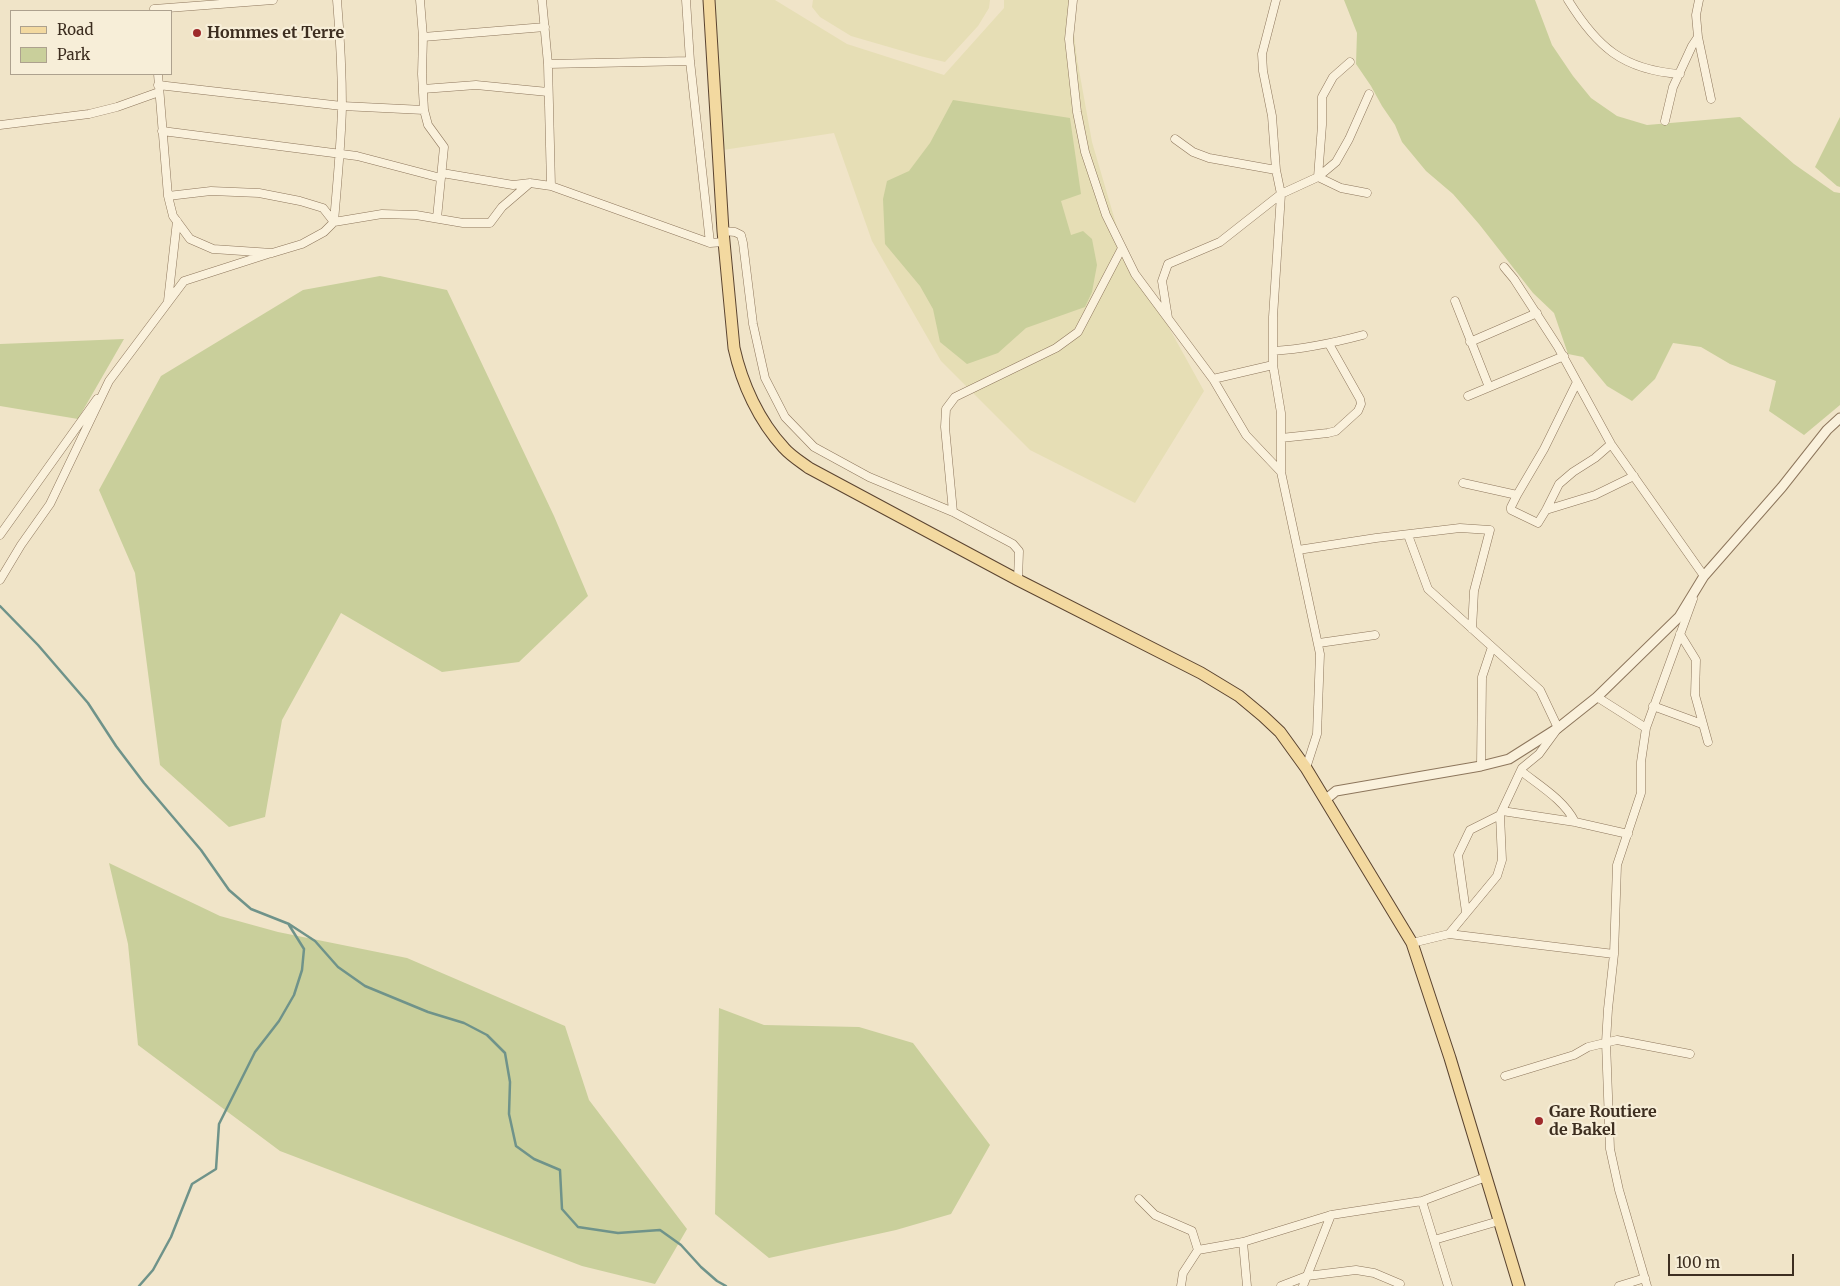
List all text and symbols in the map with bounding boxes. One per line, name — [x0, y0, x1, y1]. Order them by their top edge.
legend — [10, 10, 172, 75]
text: Road — [57, 20, 93, 39]
place label: Hommes et Terre — [207, 23, 344, 43]
marker: Hommes et Terre — [191, 27, 203, 39]
text: Park — [57, 45, 90, 64]
place label: Gare Routiere de Bakel — [1549, 1102, 1657, 1140]
marker: Gare Routiere de Bakel — [1533, 1115, 1545, 1127]
scale bar — [1670, 1244, 1796, 1276]
text: 100 m — [1676, 1253, 1720, 1272]

